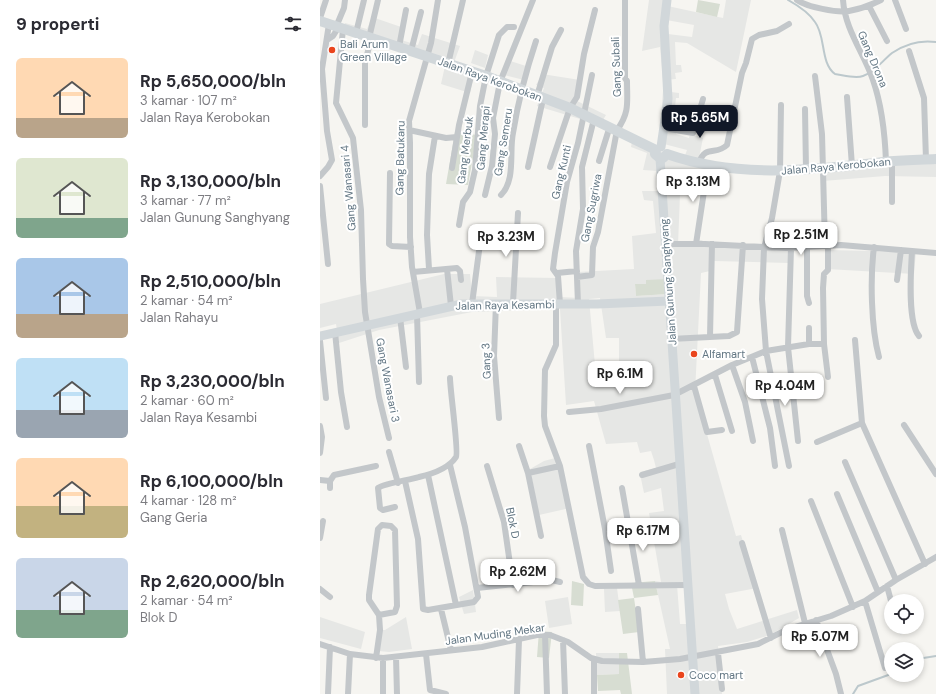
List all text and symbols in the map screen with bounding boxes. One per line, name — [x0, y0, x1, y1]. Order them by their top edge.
text: 9 properti — [16, 13, 99, 35]
icon: filters — [282, 13, 304, 35]
street label: Gang Drona — [855, 29, 891, 89]
place label: Bali Arum Green Village — [340, 37, 407, 64]
street label: Gang Subali — [608, 37, 624, 97]
marker: Bali Arum Green Village — [327, 45, 337, 55]
street label: Jalan Raya Kerobokan — [436, 54, 544, 104]
text: Rp 5,650,000/bln — [140, 70, 286, 92]
icon: home — [48, 74, 96, 122]
text: 3 kamar · 107 m² — [140, 92, 237, 109]
street label: Gang Merapi — [473, 105, 493, 171]
pin: Rp 5.65M — [659, 105, 741, 139]
street label: Gang Semeru — [491, 107, 515, 177]
text: Jalan Raya Kerobokan — [140, 109, 270, 126]
text: Rp 5.65M — [671, 109, 729, 126]
street label: Gang Merbuk — [454, 115, 476, 185]
street label: Gang Batukaru — [392, 121, 408, 195]
street label: Gang Kunti — [548, 143, 574, 201]
street label: Gang Wanasari 4 — [337, 144, 359, 231]
street label: Jalan Raya Kerobokan — [781, 154, 891, 178]
pin: Rp 3.13M — [652, 169, 734, 203]
text: Rp 3,130,000/bln — [140, 170, 281, 192]
street label: Gang Sugriwa — [578, 173, 604, 243]
text: Rp 3.13M — [666, 173, 720, 190]
icon: home — [48, 174, 96, 222]
text: 3 kamar · 77 m² — [140, 192, 231, 209]
text: Jalan Gunung Sanghyang — [140, 209, 290, 226]
street label: Jalan Gunung Sanghyang — [657, 218, 679, 346]
pin: Rp 2.51M — [760, 222, 842, 256]
pin: Rp 3.23M — [465, 224, 547, 258]
text: Rp 2.51M — [774, 226, 828, 243]
text: Rp 3.23M — [477, 228, 535, 245]
text: Rp 2,510,000/bln — [140, 270, 281, 292]
icon: home — [48, 274, 96, 322]
text: 2 kamar · 54 m² — [140, 292, 233, 309]
street label: Jalan Raya Kesambi — [455, 297, 555, 313]
text: Jalan Rahayu — [140, 309, 218, 326]
street label: Gang Wanasari 3 — [373, 337, 403, 423]
street label: Gang 3 — [478, 343, 494, 379]
place label: Alfamart — [702, 347, 745, 361]
marker: Alfamart — [689, 349, 699, 359]
pin: Rp 6.1M — [583, 361, 657, 395]
text: Rp 6.1M — [597, 365, 643, 382]
text: Rp 3,230,000/bln — [140, 370, 285, 392]
pin: Rp 4.04M — [744, 373, 826, 407]
icon: home — [48, 374, 96, 422]
text: Rp 4.04M — [755, 377, 815, 394]
text: 2 kamar · 60 m² — [140, 392, 234, 409]
text: Jalan Raya Kesambi — [140, 409, 257, 426]
text: Rp 6,100,000/bln — [140, 470, 283, 492]
icon: home — [48, 474, 96, 522]
text: 4 kamar · 128 m² — [140, 492, 236, 509]
street label: Blok D — [503, 506, 523, 540]
text: Gang Geria — [140, 509, 207, 526]
pin: Rp 6.17M — [602, 518, 684, 552]
text: Rp 6.17M — [616, 522, 670, 539]
pin: Rp 2.62M — [477, 559, 559, 593]
text: Rp 2.62M — [489, 563, 547, 580]
text: Rp 2,620,000/bln — [140, 570, 284, 592]
icon: home — [48, 574, 96, 622]
text: 2 kamar · 54 m² — [140, 592, 233, 609]
map controls — [884, 594, 924, 682]
button: locate — [884, 594, 924, 634]
text: Blok D — [140, 609, 177, 626]
street label: Jalan Muding Mekar — [444, 620, 546, 648]
pin: Rp 5.07M — [779, 624, 861, 658]
text: Rp 5.07M — [791, 628, 849, 645]
button: layers — [884, 642, 924, 682]
place label: Coco mart — [689, 668, 743, 682]
marker: Coco mart — [676, 670, 686, 680]

